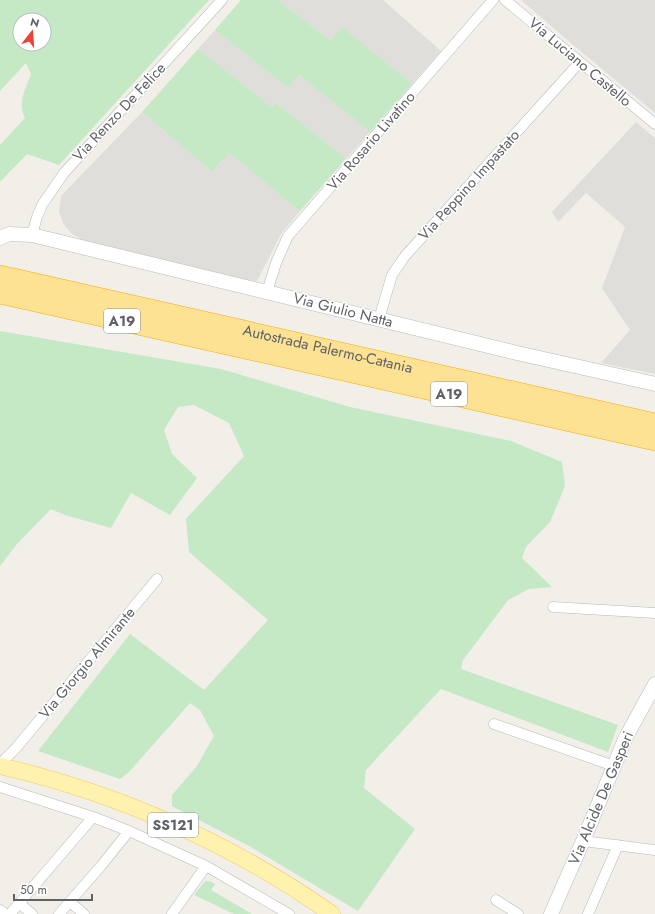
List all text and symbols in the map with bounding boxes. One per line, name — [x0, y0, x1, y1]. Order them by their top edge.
north arrow — [12, 12, 52, 52]
street label: Via Luciano Castello — [524, 12, 636, 112]
text: N — [28, 14, 41, 31]
street label: Via Renzo De Felice — [67, 57, 171, 166]
street label: Via Rosario Livatino — [322, 87, 420, 195]
street label: Via Peppino Impastato — [413, 125, 525, 245]
street label: Via Giulio Natta — [291, 287, 395, 333]
road number: A19 — [104, 309, 140, 333]
street label: Autostrada Palermo-Catania — [241, 319, 415, 379]
road number: A19 — [431, 382, 467, 406]
street label: Via Giorgio Almirante — [34, 602, 141, 724]
street label: Via Alcide De Gasperi — [563, 728, 639, 868]
road number: SS121 — [148, 813, 198, 837]
scale bar — [14, 876, 92, 902]
text: 50 m — [20, 881, 47, 899]

